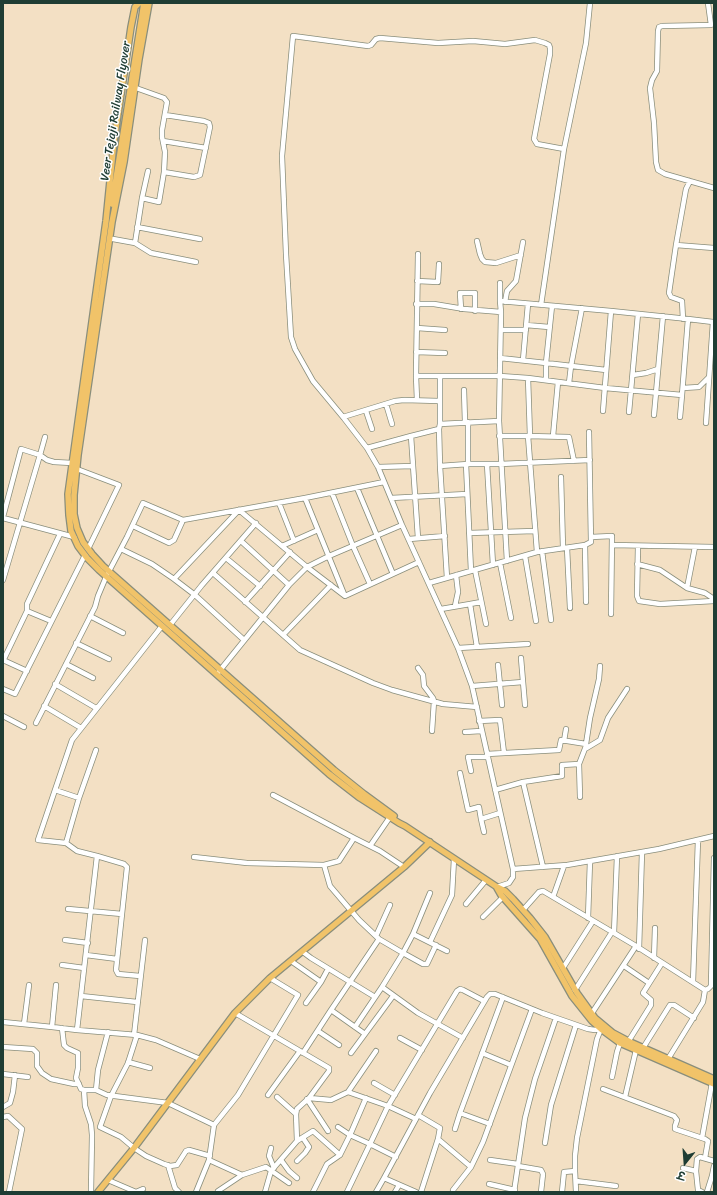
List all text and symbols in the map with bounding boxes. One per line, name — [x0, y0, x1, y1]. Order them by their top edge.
street label: Veer Tejaji Railway Flyover — [98, 40, 134, 182]
north arrow — [665, 1143, 705, 1183]
text: उ — [675, 1165, 688, 1185]

